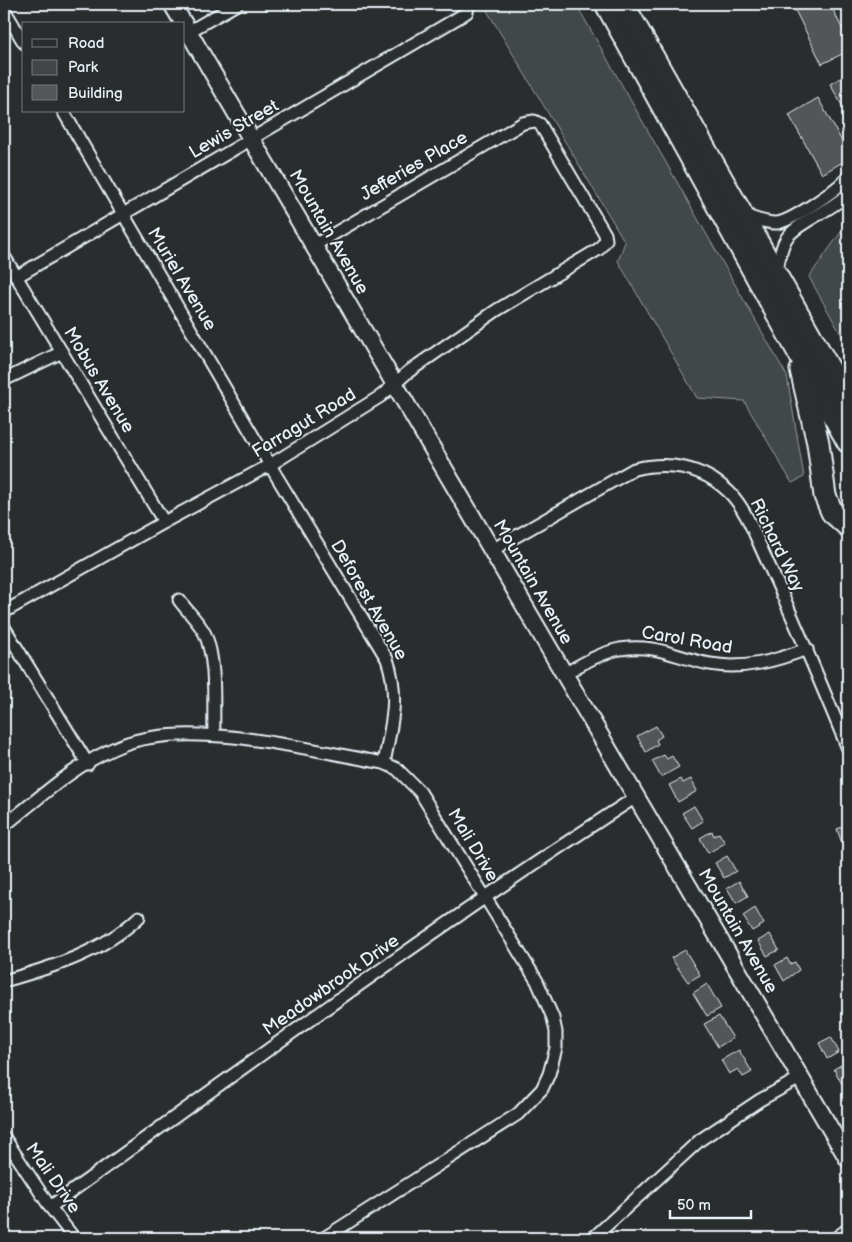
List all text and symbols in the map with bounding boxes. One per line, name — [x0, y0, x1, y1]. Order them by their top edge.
legend — [22, 22, 185, 112]
text: Road — [68, 34, 104, 53]
text: Park — [68, 58, 99, 77]
text: Building — [68, 84, 123, 103]
street label: Lewis Street — [186, 95, 283, 163]
street label: Jefferies Place — [357, 127, 472, 205]
street label: Mountain Avenue — [285, 166, 373, 298]
street label: Muriel Avenue — [143, 224, 221, 334]
street label: Mobus Avenue — [59, 323, 139, 437]
street label: Farragut Road — [248, 384, 360, 462]
street label: Richard Way — [745, 495, 809, 596]
street label: Mountain Avenue — [489, 516, 577, 648]
street label: Deforest Avenue — [326, 536, 412, 664]
street label: Carol Road — [640, 622, 734, 658]
street label: Mali Drive — [443, 805, 503, 885]
street label: Mountain Avenue — [694, 865, 782, 997]
street label: Meadowbrook Drive — [259, 930, 403, 1040]
street label: Mali Drive — [21, 1139, 85, 1218]
scale bar — [670, 1187, 751, 1219]
text: 50 m — [677, 1196, 711, 1215]

